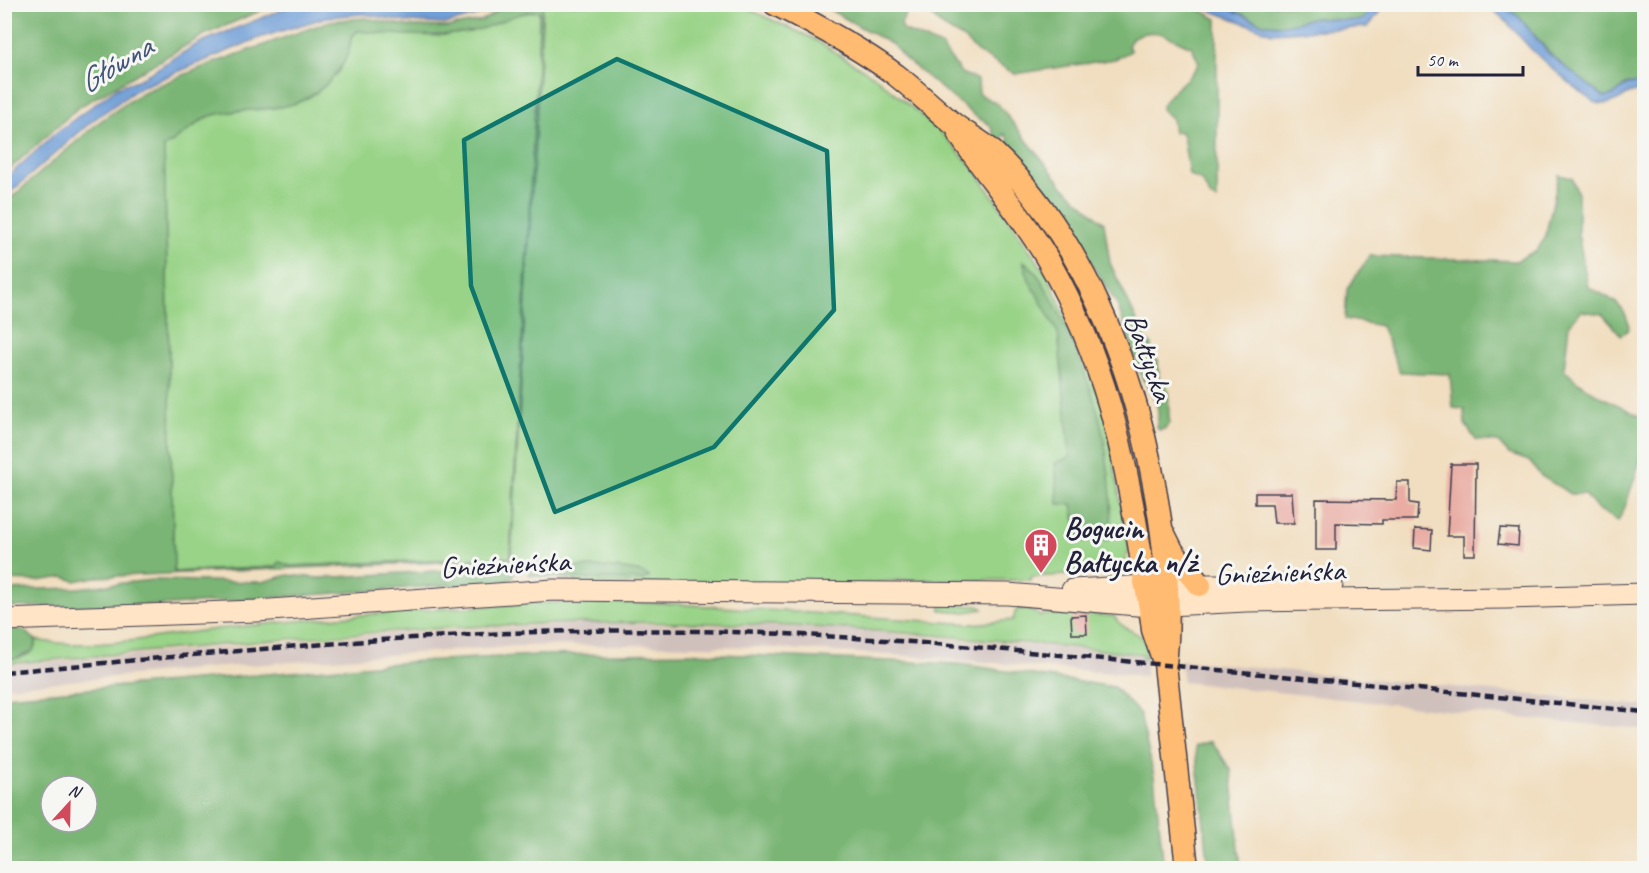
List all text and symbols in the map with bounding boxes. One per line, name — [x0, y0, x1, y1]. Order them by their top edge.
water label: Główna — [71, 25, 162, 102]
scale bar — [1418, 39, 1523, 77]
text: 50 m — [1427, 49, 1460, 71]
street label: Bałtycka — [1116, 308, 1183, 408]
place label: Bogucin Bałtycka n/ż — [1064, 509, 1200, 582]
building icon: Bogucin Bałtycka n/ż — [1023, 527, 1059, 574]
street label: Gnieźnieńska — [439, 542, 573, 586]
street label: Gnieźnieńska — [1215, 551, 1347, 593]
north arrow — [39, 774, 99, 834]
text: N — [66, 780, 85, 803]

